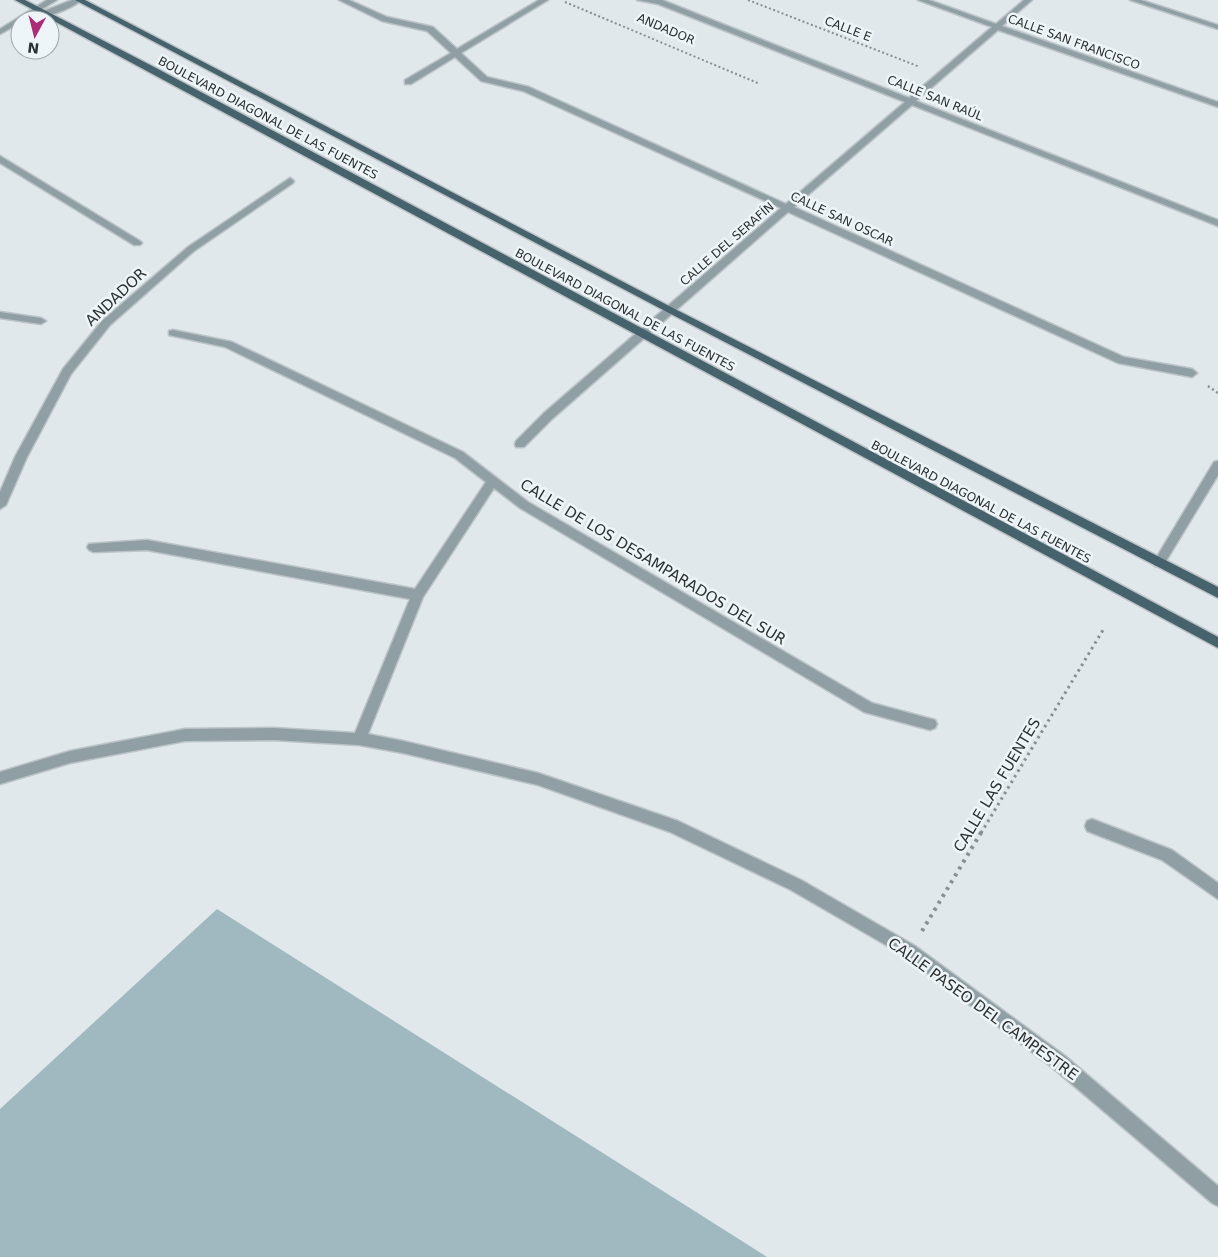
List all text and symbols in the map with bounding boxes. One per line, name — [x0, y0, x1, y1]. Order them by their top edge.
north arrow — [10, 10, 60, 60]
street label: ANDADOR — [635, 11, 697, 47]
street label: CALLE SAN FRANCISCO — [1006, 12, 1142, 72]
street label: CALLE E — [823, 14, 873, 44]
text: N — [27, 39, 40, 57]
street label: BOULEVARD DIAGONAL DE LAS FUENTES — [156, 54, 380, 182]
street label: CALLE SAN RAÚL — [885, 72, 985, 124]
street label: CALLE SAN OSCAR — [788, 189, 896, 249]
street label: CALLE DEL SERAFÍN — [677, 199, 777, 288]
street label: BOULEVARD DIAGONAL DE LAS FUENTES — [513, 246, 737, 374]
street label: ANDADOR — [82, 264, 150, 330]
street label: BOULEVARD DIAGONAL DE LAS FUENTES — [869, 438, 1093, 566]
street label: CALLE DE LOS DESAMPARADOS DEL SUR — [517, 475, 789, 649]
street label: CALLE LAS FUENTES — [950, 715, 1044, 855]
street label: CALLE PASEO DEL CAMPESTRE — [884, 934, 1082, 1084]

